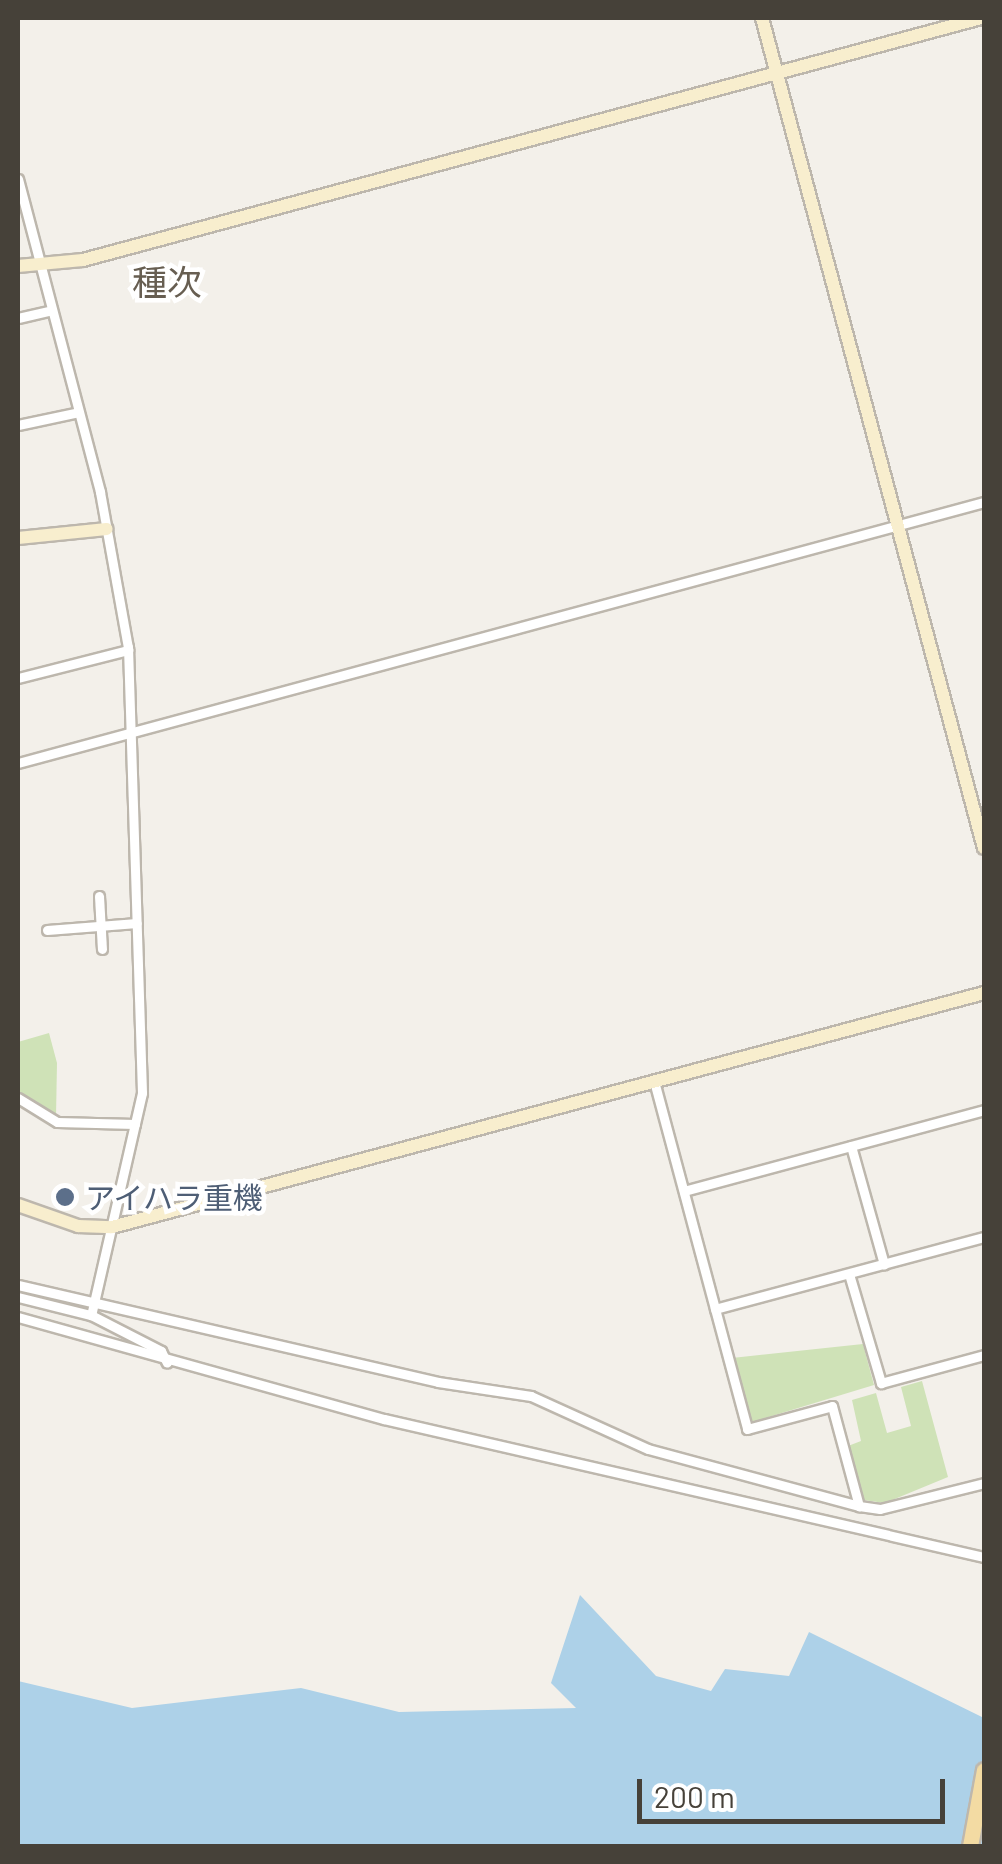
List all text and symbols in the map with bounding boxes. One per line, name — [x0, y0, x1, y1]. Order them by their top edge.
district label: 種次 — [132, 260, 202, 302]
place label: アイハラ重機 — [85, 1179, 265, 1215]
marker: アイハラ重機 — [54, 1186, 76, 1208]
scale bar — [642, 1759, 950, 1821]
text: 200 m — [654, 1778, 735, 1814]

